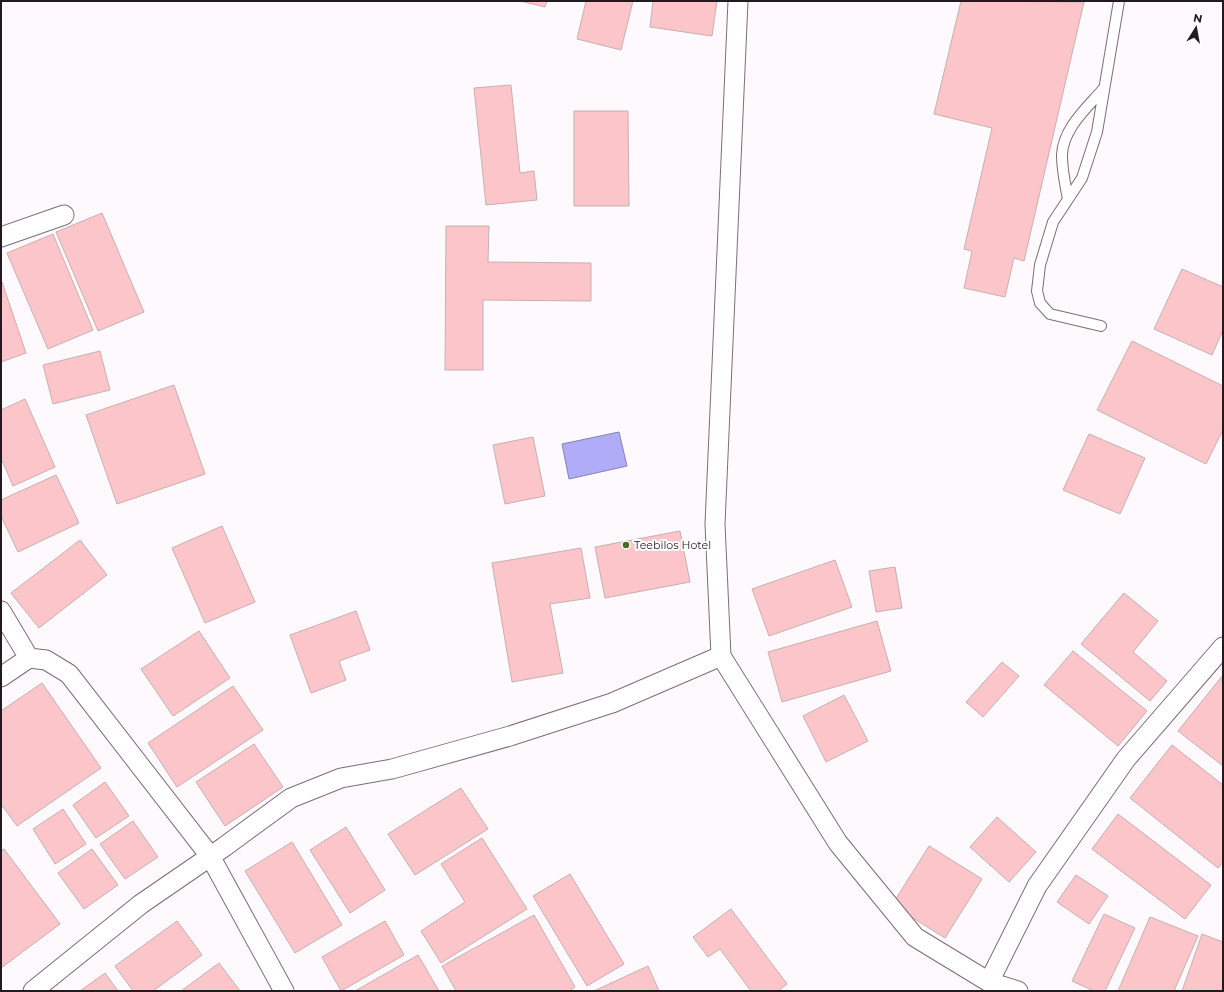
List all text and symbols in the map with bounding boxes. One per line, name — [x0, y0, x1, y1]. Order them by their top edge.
north arrow — [1176, 8, 1216, 48]
text: N — [1192, 10, 1204, 26]
place label: Teebilos Hotel — [634, 538, 711, 552]
marker: Teebilos Hotel — [621, 540, 631, 550]

